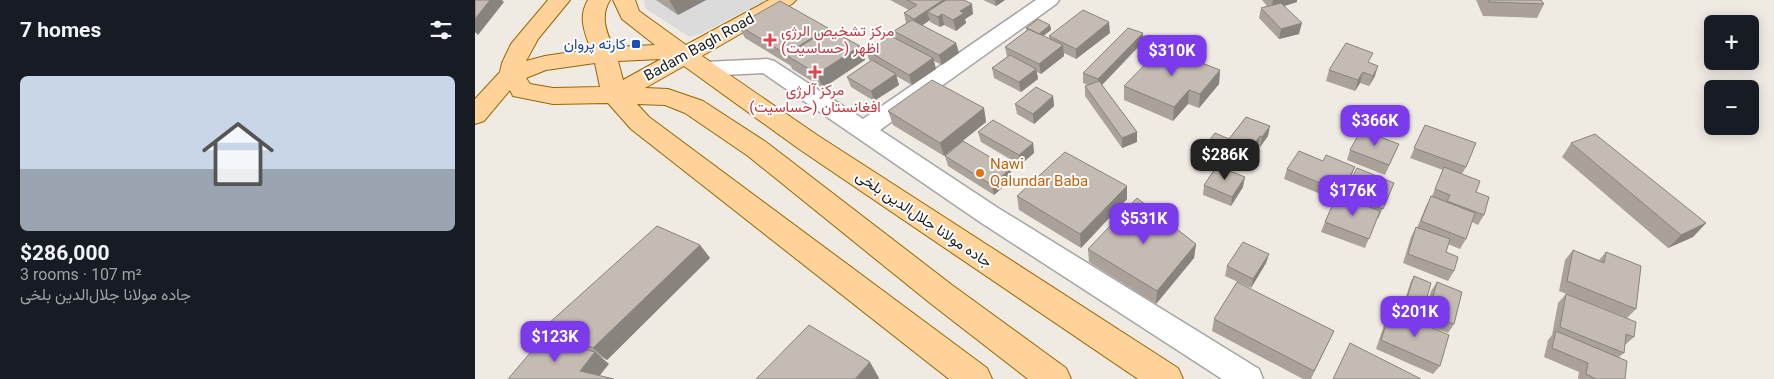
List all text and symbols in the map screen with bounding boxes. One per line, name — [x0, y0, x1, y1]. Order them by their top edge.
street label: Badam Bagh Road — [641, 9, 757, 85]
map controls — [1704, 15, 1759, 135]
button: + — [1704, 15, 1759, 70]
icon: filters — [427, 16, 455, 44]
text: 7 homes — [20, 18, 101, 42]
place label: مرکز تشخیص الرژی (حساسیت) اظهر — [781, 22, 894, 57]
marker: مرکز تشخیص الرژی (حساسیت) اظهر — [763, 33, 777, 47]
pin: $310K — [1137, 34, 1207, 77]
place label: کارته پروان — [564, 35, 626, 54]
marker: کارته پروان — [630, 38, 642, 50]
text: $310K — [1149, 41, 1195, 60]
marker: مرکز آلرژی (حساسیت) افغانستان — [808, 65, 822, 79]
button: − — [1704, 80, 1759, 135]
place label: مرکز آلرژی (حساسیت) افغانستان — [749, 81, 881, 116]
pin: $366K — [1340, 104, 1410, 147]
icon: home — [193, 109, 283, 199]
text: $366K — [1352, 111, 1398, 130]
pin: $286K — [1190, 138, 1260, 181]
text: $286K — [1202, 145, 1248, 164]
place label: Nawi Qalundar Baba — [990, 155, 1088, 190]
street label: جاده مولانا جلال‌الدین بلخی — [852, 167, 995, 272]
marker: Nawi Qalundar Baba — [974, 167, 986, 179]
pin: $176K — [1318, 174, 1388, 217]
text: $176K — [1330, 181, 1376, 200]
pin: $531K — [1109, 202, 1179, 245]
text: $531K — [1121, 209, 1167, 228]
text: $286,000 — [20, 241, 110, 265]
text: 3 rooms · 107 m² — [20, 265, 142, 284]
text: جاده مولانا جلال‌الدین بلخی — [20, 285, 191, 304]
pin: $201K — [1380, 296, 1450, 338]
text: $201K — [1392, 302, 1438, 321]
pin: $123K — [520, 320, 590, 363]
text: $123K — [532, 327, 578, 346]

